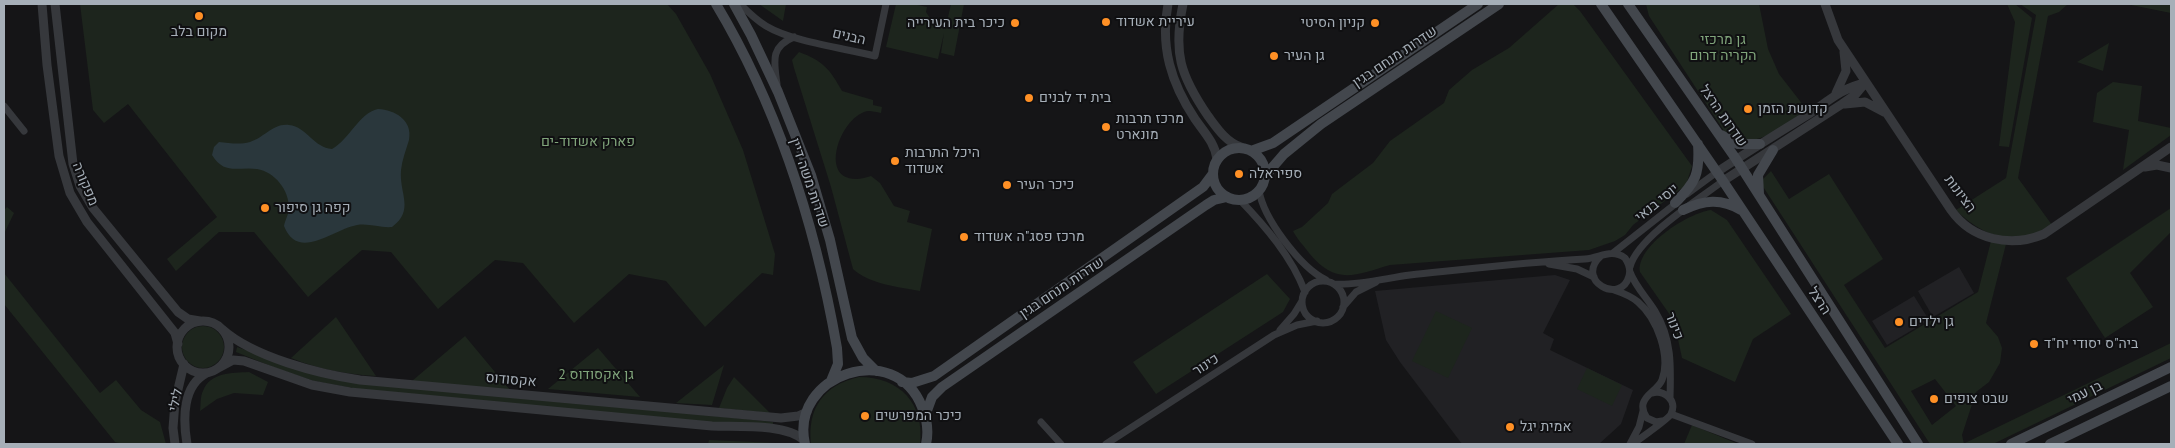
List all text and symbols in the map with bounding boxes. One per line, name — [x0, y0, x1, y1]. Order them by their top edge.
marker: מקום בלב — [193, 10, 205, 22]
place label: עיריית אשדוד — [1116, 14, 1195, 30]
place label: כיכר בית העירייה — [907, 15, 1005, 31]
place label: קניון הסיטי — [1301, 15, 1365, 31]
marker: עיריית אשדוד — [1100, 16, 1112, 28]
marker: כיכר בית העירייה — [1009, 17, 1021, 29]
marker: קניון הסיטי — [1369, 17, 1381, 29]
street label: שדרות מנחם בגין — [1350, 23, 1440, 91]
place label: מקום בלב — [171, 24, 227, 40]
street label: הבנים — [831, 25, 867, 49]
park label: גן מרכזי הקריה דרום — [1689, 32, 1757, 64]
place label: גן העיר — [1284, 48, 1325, 64]
marker: גן העיר — [1268, 50, 1280, 62]
street label: שדרות הרצל — [1696, 82, 1750, 150]
place label: בית יד לבנים — [1039, 90, 1111, 106]
marker: בית יד לבנים — [1023, 92, 1035, 104]
place label: קדושת הזמן — [1758, 101, 1828, 117]
marker: קדושת הזמן — [1742, 103, 1754, 115]
place label: מרכז תרבות מונארט — [1116, 111, 1184, 144]
marker: מרכז תרבות מונארט — [1100, 121, 1112, 133]
park label: פארק אשדוד-ים — [541, 134, 635, 150]
street label: שדרות משה דיין — [786, 136, 832, 230]
place label: היכל התרבות אשדוד — [905, 145, 980, 178]
marker: היכל התרבות אשדוד — [889, 155, 901, 167]
street label: מפקורה — [68, 160, 102, 208]
place label: ספיראלה — [1249, 166, 1302, 182]
marker: ספיראלה — [1233, 168, 1245, 180]
street label: הציונות — [1941, 172, 1979, 216]
place label: כיכר העיר — [1017, 177, 1074, 193]
marker: כיכר העיר — [1001, 179, 1013, 191]
street label: יוסי בנאי — [1632, 180, 1682, 226]
place label: קפה גן סיפור — [275, 200, 351, 216]
marker: קפה גן סיפור — [259, 202, 271, 214]
place label: מרכז פסג"ה אשדוד — [974, 229, 1085, 245]
marker: מרכז פסג"ה אשדוד — [958, 231, 970, 243]
street label: שדרות מנחם בגין — [1017, 254, 1107, 322]
street label: הרצל — [1804, 284, 1834, 318]
street label: כינור — [1661, 310, 1687, 342]
place label: גן ילדים — [1909, 314, 1954, 330]
marker: גן ילדים — [1893, 316, 1905, 328]
place label: ביה"ס יסודי יח"ד — [2044, 336, 2138, 352]
marker: ביה"ס יסודי יח"ד — [2028, 338, 2040, 350]
street label: כינור — [1190, 350, 1222, 380]
park label: גן אקסודוס 2 — [558, 367, 634, 383]
street label: אקסודוס — [485, 369, 537, 391]
street label: בן עמי — [2065, 377, 2105, 409]
street label: לילי — [165, 387, 187, 413]
place label: שבט צופים — [1944, 391, 2009, 407]
marker: שבט צופים — [1928, 393, 1940, 405]
place label: כיכר המפרשים — [875, 408, 962, 424]
marker: כיכר המפרשים — [859, 410, 871, 422]
place label: אמית יגל — [1520, 419, 1571, 435]
marker: אמית יגל — [1504, 421, 1516, 433]

